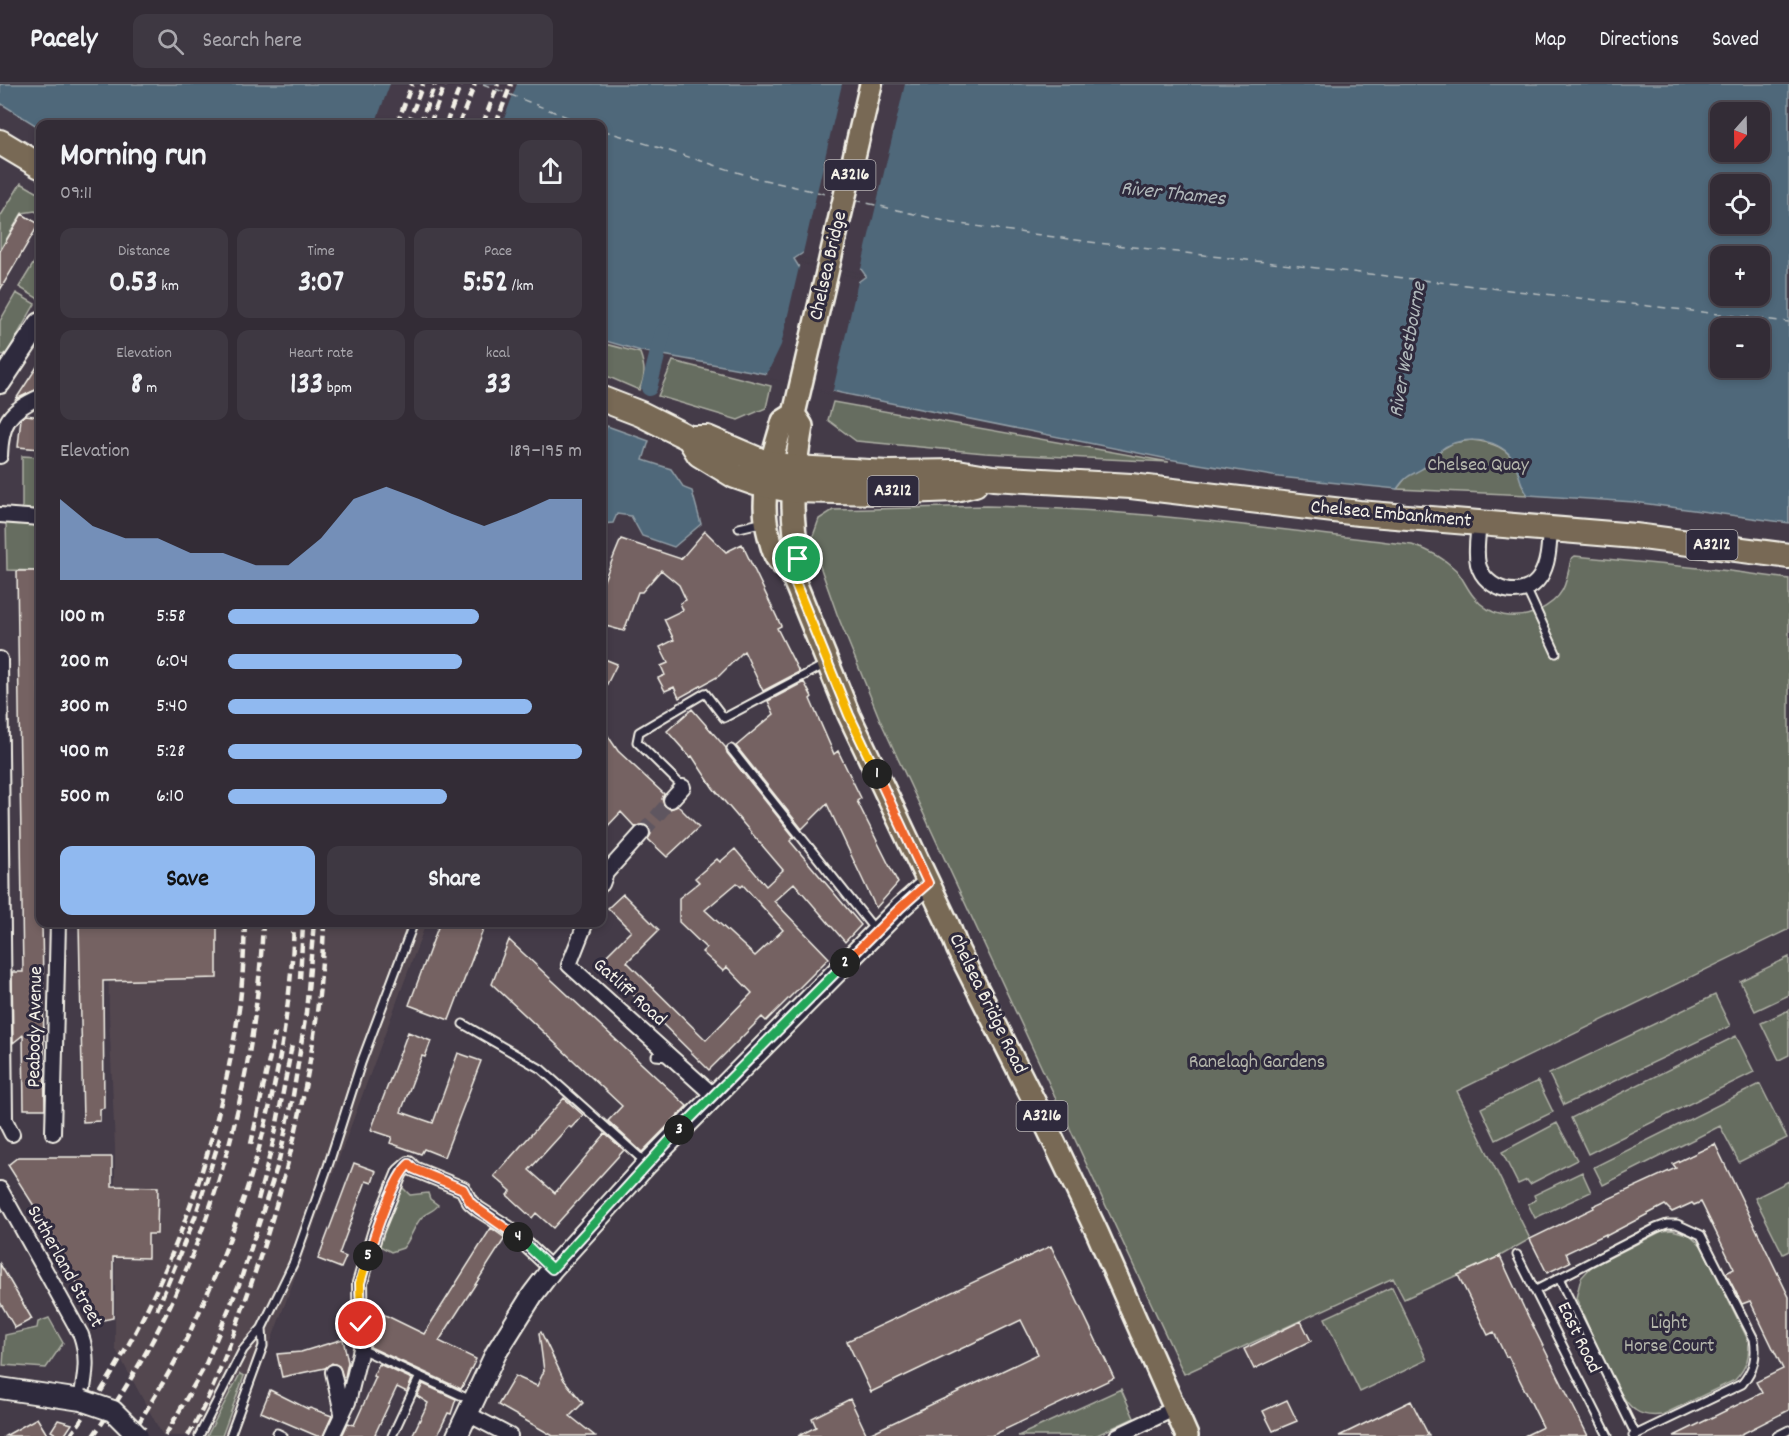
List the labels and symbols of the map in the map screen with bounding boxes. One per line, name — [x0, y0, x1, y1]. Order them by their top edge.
north arrow — [1710, 102, 1770, 162]
road number: A3216 — [824, 160, 876, 190]
water label: River Thames — [1119, 175, 1228, 216]
street label: Chelsea Bridge — [803, 208, 855, 323]
water label: River Westbourne — [1382, 278, 1436, 420]
park label: Chelsea Quay — [1427, 452, 1530, 480]
road number: A3212 — [868, 476, 918, 506]
street label: Chelsea Embankment — [1309, 494, 1473, 536]
road number: A3212 — [1686, 530, 1738, 560]
pin — [772, 533, 823, 584]
pin: 1 — [862, 759, 892, 789]
street label: Chelsea Bridge Road — [941, 929, 1033, 1079]
pin: 2 — [830, 948, 860, 978]
street label: Gatliff Road — [586, 952, 672, 1034]
street label: Peabody Avenue — [21, 966, 51, 1088]
park label: Ranelagh Gardens — [1189, 1049, 1325, 1077]
road number: A3216 — [1016, 1101, 1068, 1131]
pin: 3 — [664, 1115, 694, 1145]
street label: Sutherland Street — [19, 1201, 109, 1333]
pin: 4 — [503, 1222, 533, 1252]
pin: 5 — [353, 1241, 383, 1271]
pin — [335, 1298, 386, 1349]
street label: East Road — [1549, 1298, 1607, 1378]
park label: Light Horse Court — [1624, 1310, 1714, 1361]

